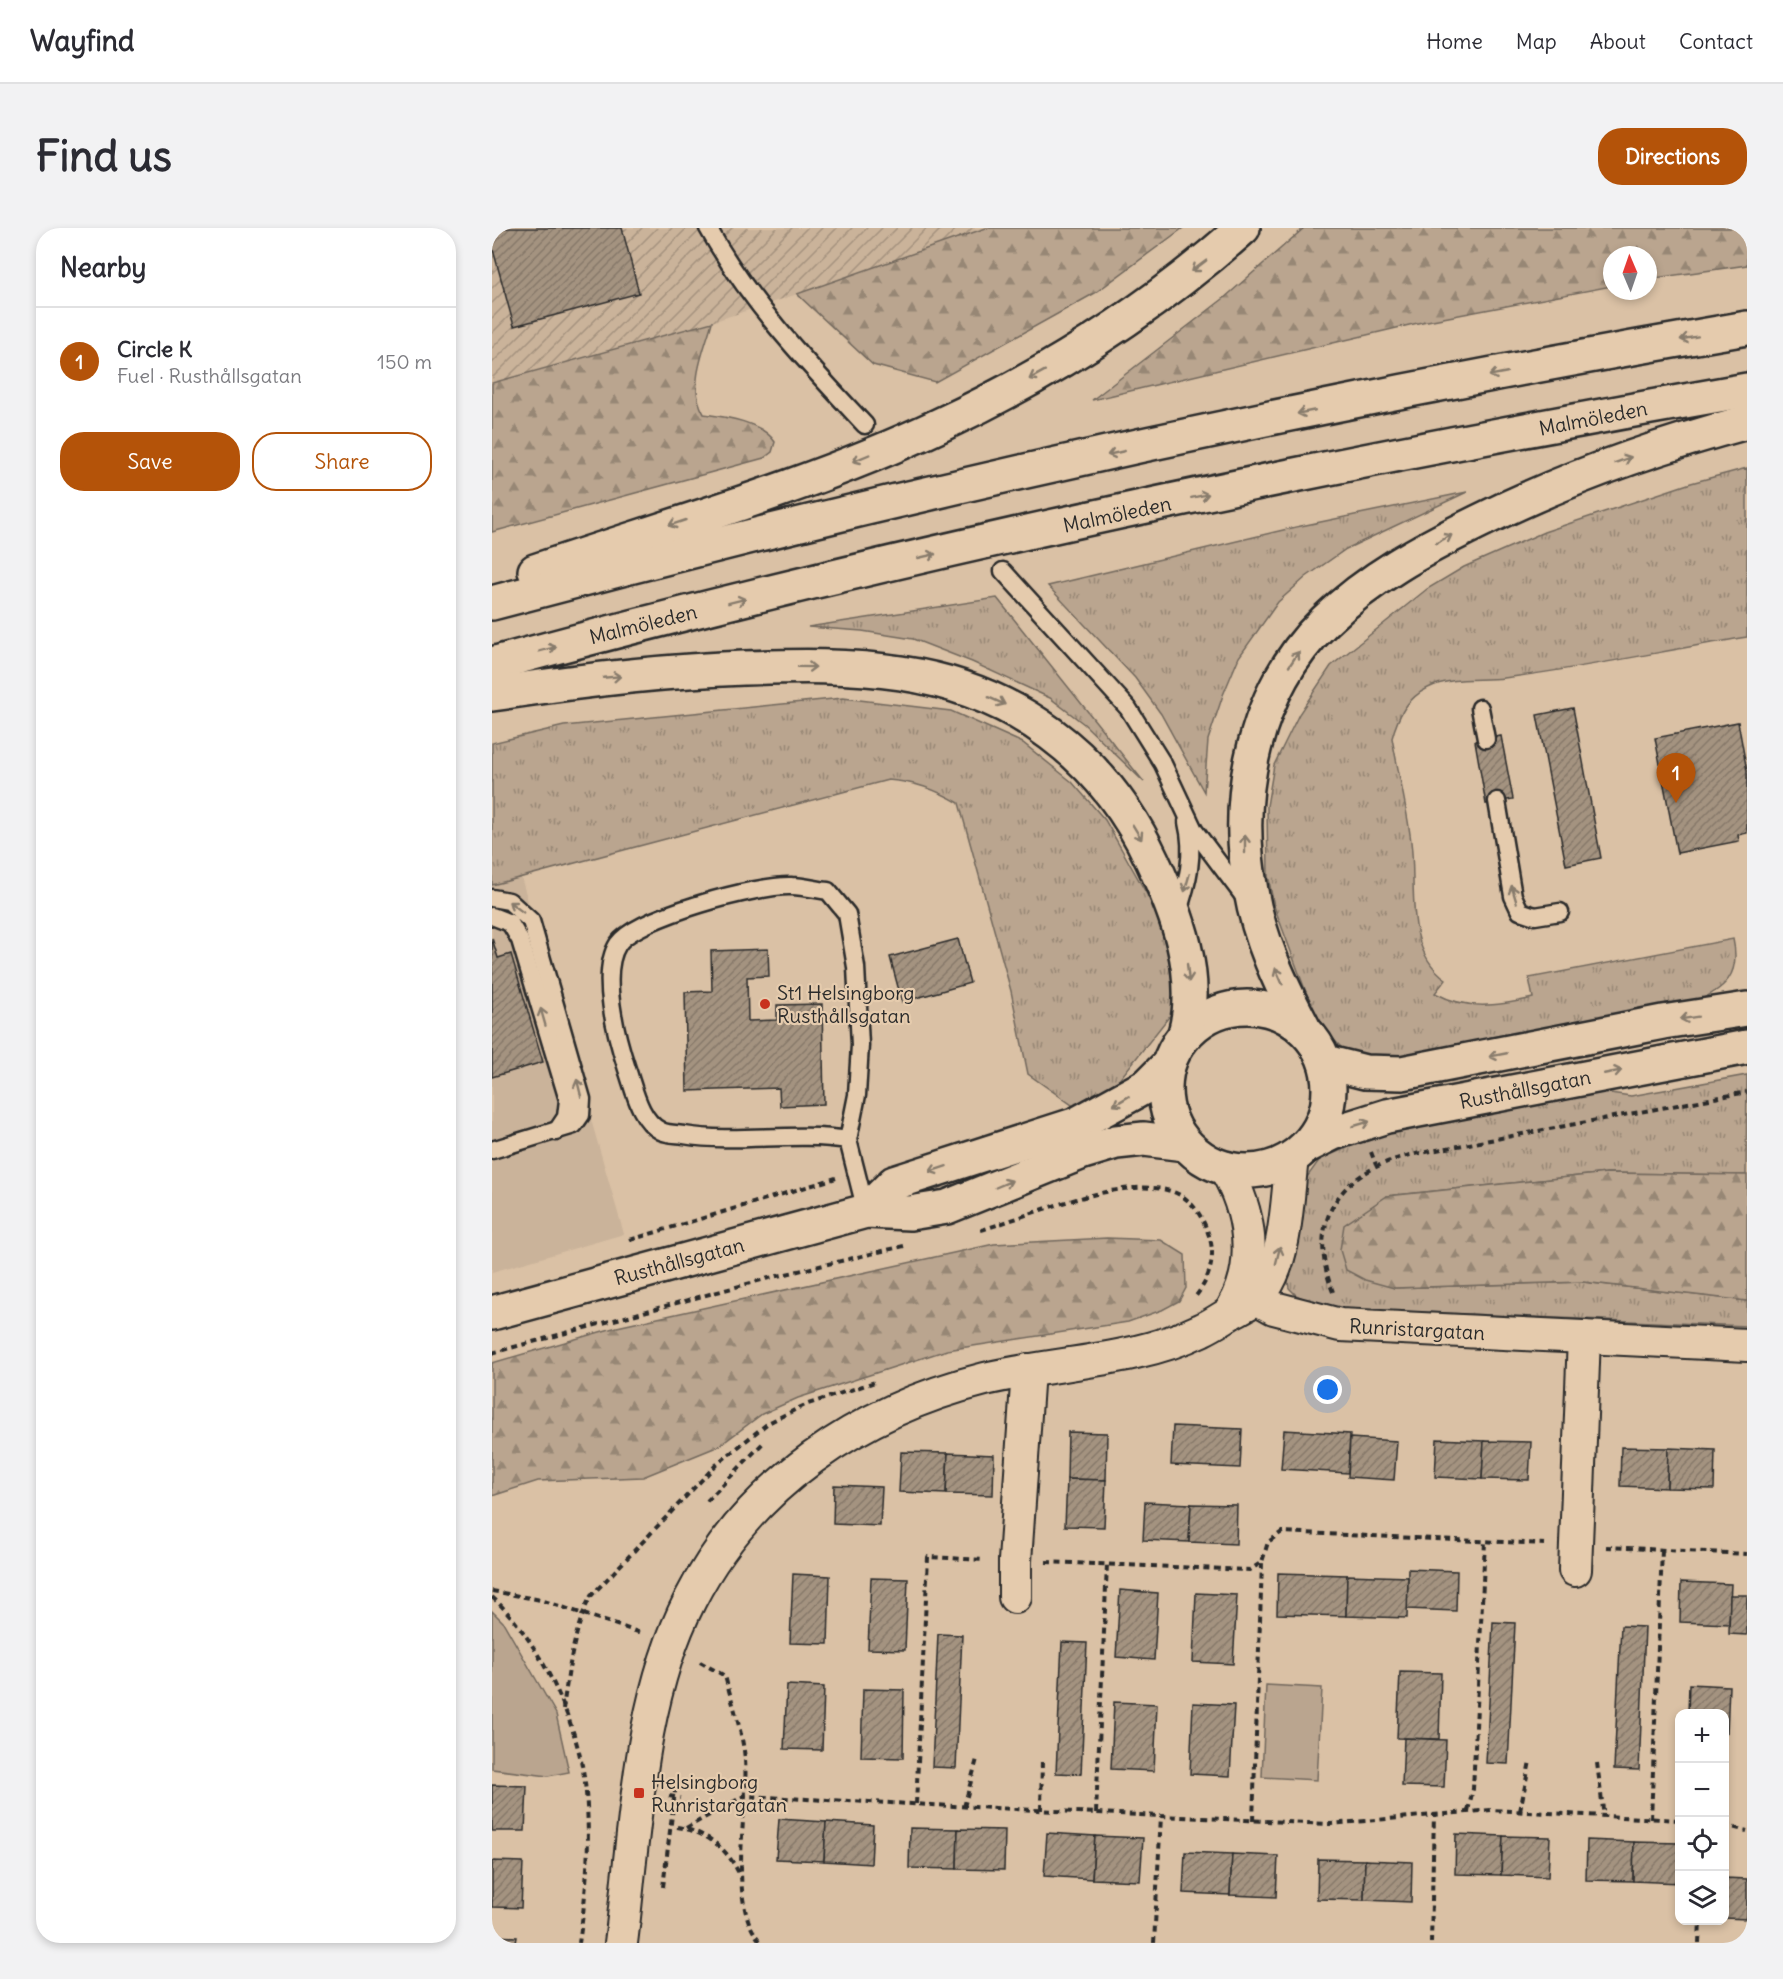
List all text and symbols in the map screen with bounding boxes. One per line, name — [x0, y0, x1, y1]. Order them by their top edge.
text: Wayfind — [30, 23, 134, 59]
text: Home — [1426, 28, 1483, 55]
text: Map — [1516, 28, 1557, 55]
text: About — [1590, 28, 1646, 55]
text: Contact — [1679, 28, 1753, 55]
button: Directions — [1598, 128, 1747, 185]
text: Find us — [36, 130, 172, 182]
north arrow — [1603, 246, 1657, 300]
text: Nearby — [60, 251, 146, 284]
one-way arrow — [1191, 260, 1207, 273]
one-way arrow — [1680, 333, 1700, 344]
text: Circle K — [117, 335, 192, 363]
text: 1 — [76, 349, 83, 374]
text: 150 m — [377, 349, 432, 374]
text: Fuel · Rusthållsgatan — [117, 363, 302, 388]
one-way arrow — [1488, 369, 1508, 380]
one-way arrow — [1029, 370, 1047, 381]
street label: Malmöleden — [1537, 395, 1649, 441]
one-way arrow — [1297, 407, 1317, 418]
button: Save — [60, 432, 240, 491]
button: Share — [252, 432, 432, 491]
one-way arrow — [1106, 447, 1125, 459]
one-way arrow — [852, 454, 870, 465]
one-way arrow — [1613, 454, 1632, 465]
street label: Malmöleden — [1061, 490, 1173, 538]
one-way arrow — [1190, 490, 1209, 502]
one-way arrow — [668, 518, 687, 529]
one-way arrow — [1435, 533, 1453, 544]
one-way arrow — [917, 550, 936, 561]
one-way arrow — [728, 594, 747, 606]
street label: Malmöleden — [587, 599, 699, 649]
one-way arrow — [539, 643, 558, 654]
one-way arrow — [1288, 651, 1300, 668]
one-way arrow — [796, 661, 816, 672]
one-way arrow — [602, 671, 622, 682]
one-way arrow — [988, 696, 1006, 708]
pin: 1 — [1656, 754, 1696, 803]
one-way arrow — [1132, 823, 1144, 840]
one-way arrow — [1239, 835, 1251, 855]
one-way arrow — [1181, 873, 1192, 892]
one-way arrow — [1508, 885, 1519, 904]
one-way arrow — [508, 900, 524, 913]
one-way arrow — [1183, 963, 1194, 983]
one-way arrow — [1273, 967, 1284, 985]
place label: St1 Helsingborg Rusthållsgatan — [777, 980, 914, 1028]
marker: St1 Helsingborg Rusthållsgatan — [758, 997, 772, 1011]
one-way arrow — [537, 1008, 548, 1027]
one-way arrow — [1680, 1012, 1700, 1023]
one-way arrow — [1488, 1050, 1508, 1061]
street label: Rusthållsgatan — [1457, 1064, 1593, 1114]
one-way arrow — [1603, 1066, 1623, 1077]
one-way arrow — [572, 1079, 584, 1098]
one-way arrow — [1113, 1096, 1130, 1108]
one-way arrow — [1351, 1117, 1370, 1129]
one-way arrow — [929, 1164, 948, 1175]
one-way arrow — [994, 1178, 1013, 1189]
street label: Rusthållsgatan — [611, 1232, 747, 1290]
one-way arrow — [1273, 1246, 1284, 1265]
street label: Runristargatan — [1348, 1313, 1486, 1345]
your location — [1313, 1375, 1342, 1404]
map controls — [1675, 1709, 1729, 1925]
button: + — [1675, 1709, 1729, 1763]
button: − — [1675, 1763, 1729, 1817]
place label: Helsingborg Runristargatan — [651, 1769, 787, 1817]
marker: Helsingborg Runristargatan — [632, 1786, 646, 1800]
button: locate — [1675, 1817, 1729, 1871]
button: layers — [1675, 1871, 1729, 1925]

